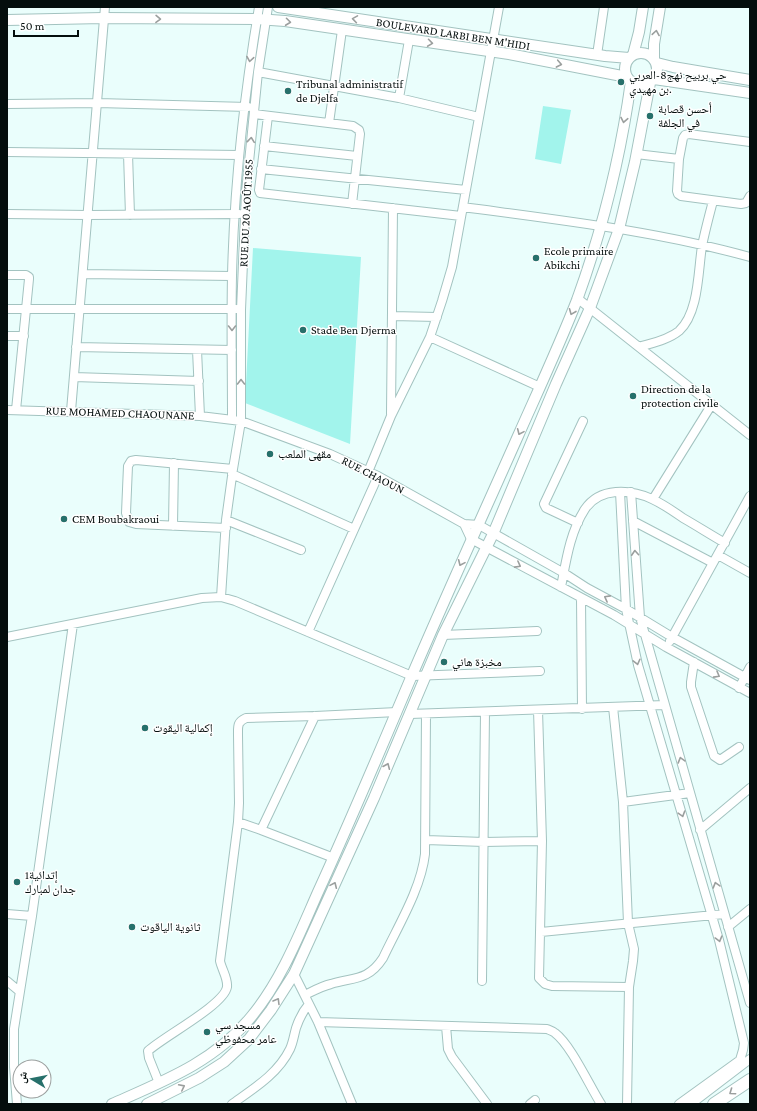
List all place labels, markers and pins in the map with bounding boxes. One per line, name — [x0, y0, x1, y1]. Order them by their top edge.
place label: حي بربيح نهج8-العربي بن مهيدي. — [629, 68, 727, 99]
place label: Tribunal administratif de Djelfa — [296, 77, 404, 105]
marker: حي بربيح نهج8-العربي بن مهيدي. — [616, 77, 626, 87]
marker: Tribunal administratif de Djelfa — [283, 86, 293, 96]
place label: أحسن قصابة في الجلفة — [658, 102, 712, 133]
marker: أحسن قصابة في الجلفة — [645, 111, 655, 121]
place label: Ecole primaire Abikchi — [544, 244, 613, 272]
marker: Ecole primaire Abikchi — [531, 253, 541, 263]
place label: Stade Ben Djerma — [311, 323, 397, 337]
marker: Stade Ben Djerma — [298, 325, 308, 335]
place label: Direction de la protection civile — [641, 382, 718, 410]
marker: Direction de la protection civile — [628, 391, 638, 401]
place label: مقهى الملعب — [278, 447, 331, 461]
marker: مقهى الملعب — [265, 449, 275, 459]
place label: CEM Boubakraoui — [72, 512, 159, 526]
marker: CEM Boubakraoui — [59, 514, 69, 524]
place label: مخبزة هاني — [452, 655, 502, 672]
marker: مخبزة هاني — [439, 657, 449, 667]
place label: إكمالية اليقوت — [153, 721, 213, 736]
marker: إكمالية اليقوت — [140, 723, 150, 733]
place label: 1إتدائية جدان لمبارك — [25, 868, 76, 896]
marker: 1إتدائية جدان لمبارك — [12, 877, 22, 887]
place label: ثانوية الياقوت — [140, 920, 201, 934]
marker: ثانوية الياقوت — [127, 922, 137, 932]
place label: مسجد سي عامر محفوظي — [215, 1018, 277, 1049]
marker: مسجد سي عامر محفوظي — [202, 1027, 212, 1037]

